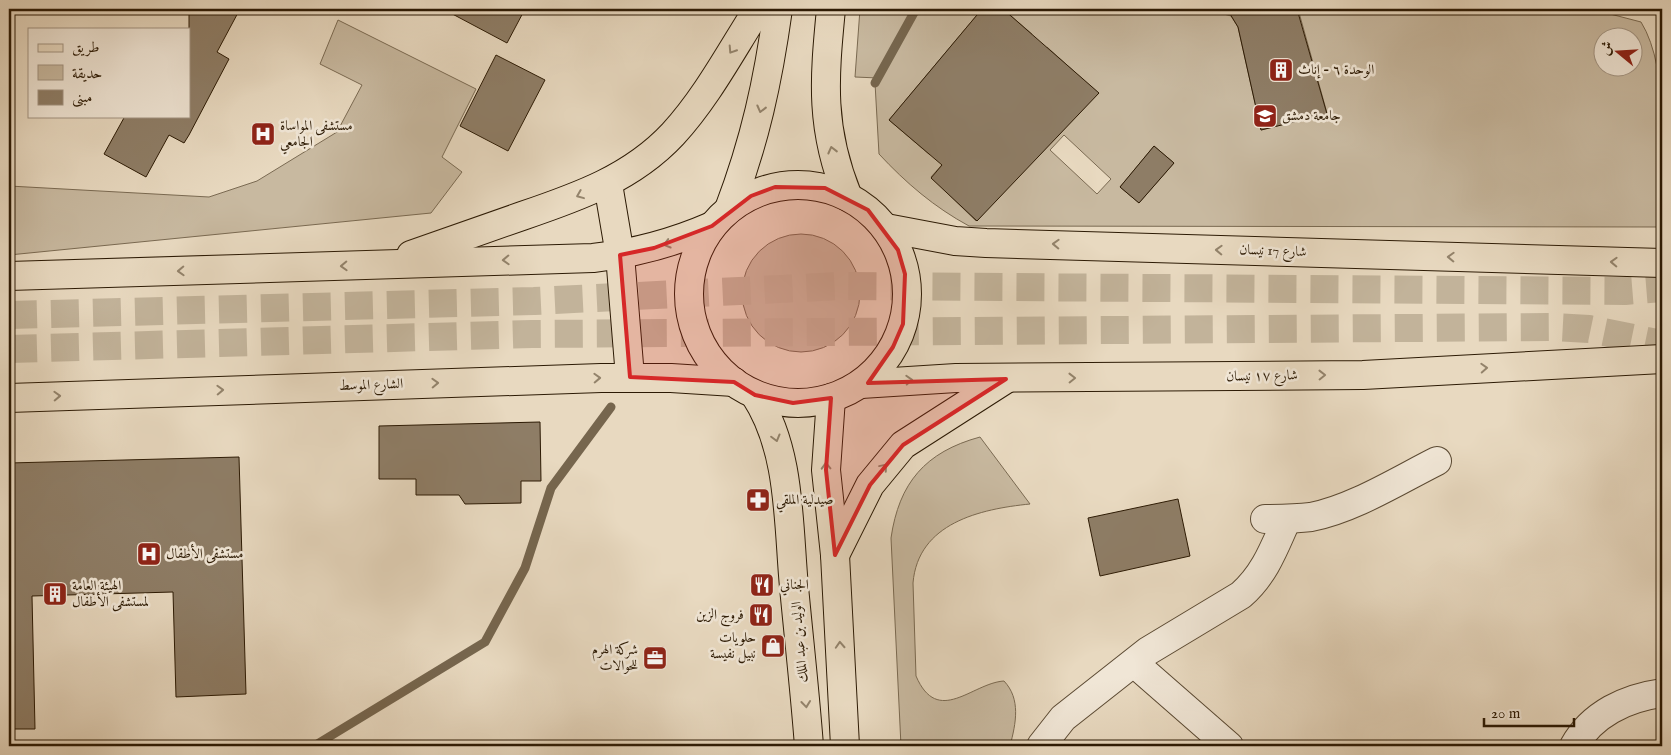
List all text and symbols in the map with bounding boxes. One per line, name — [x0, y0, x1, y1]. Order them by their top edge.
legend — [28, 28, 190, 118]
north arrow — [1594, 28, 1644, 78]
text: طريق — [72, 38, 99, 57]
text: ش — [1596, 39, 1617, 58]
one-way arrow — [729, 44, 738, 53]
building icon: الوحدة ٦ - إناث — [1268, 57, 1294, 83]
place label: الوحدة ٦ - إناث — [1298, 61, 1374, 79]
text: حديقة — [72, 64, 102, 83]
text: مبنى — [72, 88, 92, 108]
school or university icon: جامعة دمشق — [1252, 103, 1278, 129]
one-way arrow — [756, 104, 767, 113]
place label: جامعة دمشق — [1282, 107, 1341, 125]
place label: مستشفى المواساة الجامعي — [280, 117, 353, 155]
hospital icon: مستشفى المواساة الجامعي — [250, 121, 276, 147]
one-way arrow — [827, 146, 838, 155]
one-way arrow — [576, 189, 585, 200]
one-way arrow — [664, 239, 672, 249]
one-way arrow — [1052, 239, 1060, 250]
street label: شارع 17 نيسان — [1239, 241, 1307, 263]
one-way arrow — [1214, 244, 1222, 255]
one-way arrow — [1447, 251, 1455, 262]
one-way arrow — [502, 255, 510, 266]
one-way arrow — [1609, 256, 1617, 267]
one-way arrow — [339, 260, 347, 271]
one-way arrow — [177, 266, 185, 277]
one-way arrow — [1480, 363, 1488, 374]
street label: شارع ١٧ نيسان — [1226, 366, 1298, 388]
one-way arrow — [1318, 370, 1326, 381]
one-way arrow — [593, 372, 601, 383]
one-way arrow — [1068, 373, 1076, 383]
street label: الشارع الموسط — [339, 375, 403, 397]
one-way arrow — [905, 375, 913, 386]
one-way arrow — [431, 378, 439, 388]
one-way arrow — [216, 385, 224, 396]
one-way arrow — [54, 391, 62, 401]
one-way arrow — [771, 434, 781, 442]
one-way arrow — [821, 461, 832, 469]
one-way arrow — [879, 464, 888, 473]
pharmacy icon: صيدلية الملقي — [745, 487, 771, 513]
place label: صيدلية الملقي — [776, 491, 833, 513]
hospital icon: مستشفى الأطفال — [136, 541, 162, 567]
place label: مستشفى الأطفال — [166, 543, 243, 564]
restaurant icon: الجناني — [749, 572, 775, 598]
place label: الجناني — [780, 576, 809, 596]
place label: الهيئة العامة لمستشفى الأطفال — [72, 577, 149, 612]
building icon: الهيئة العامة لمستشفى الأطفال — [42, 581, 68, 607]
street label: الوليد بن عبد الملك — [787, 601, 813, 683]
restaurant icon: فروج الزين — [748, 602, 774, 628]
place label: فروج الزين — [696, 606, 744, 627]
place label: حلويات نبيل نفيسة — [710, 629, 756, 664]
shop icon: حلويات نبيل نفيسة — [760, 633, 786, 659]
place label: شركة الهرم للحوالات — [592, 641, 638, 675]
one-way arrow — [834, 641, 845, 649]
office icon: شركة الهرم للحوالات — [642, 645, 668, 671]
scale bar — [1484, 695, 1574, 727]
one-way arrow — [800, 700, 811, 708]
text: 20 m — [1491, 704, 1521, 723]

